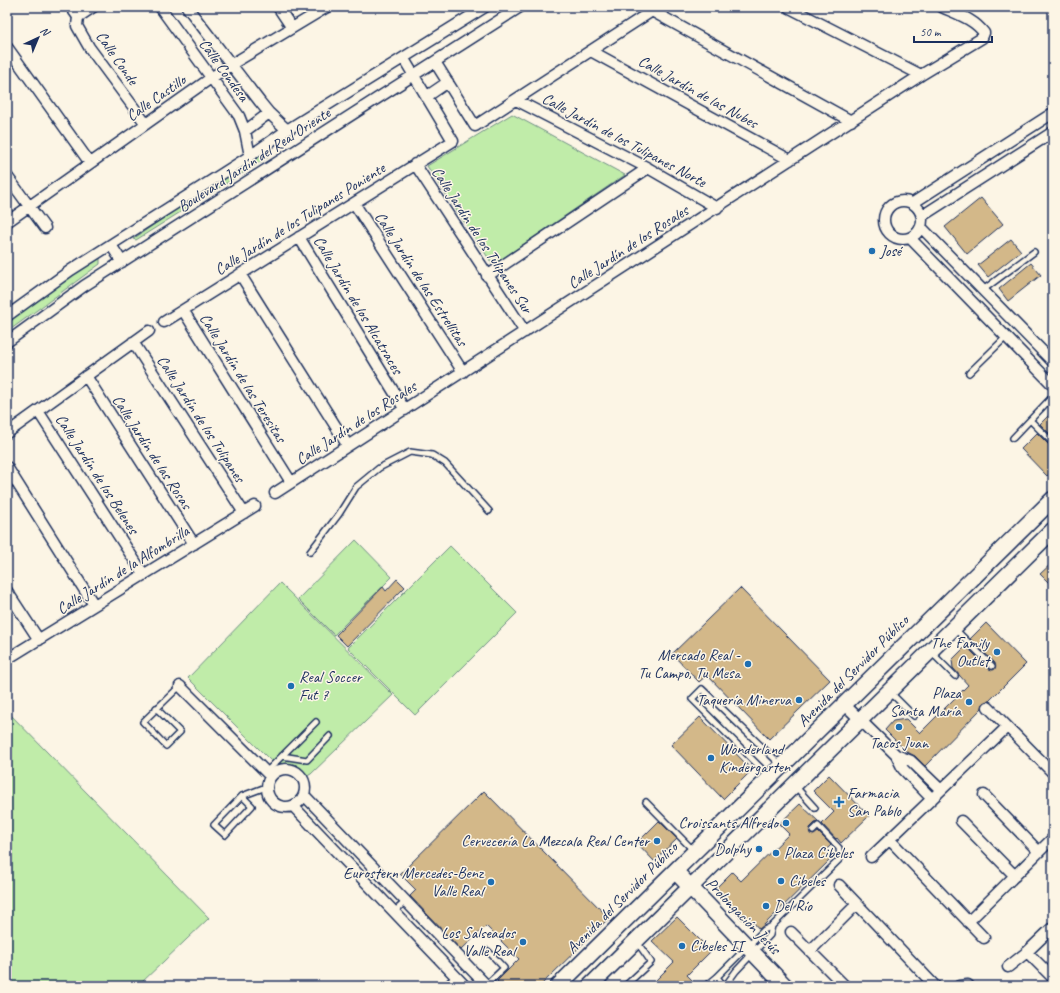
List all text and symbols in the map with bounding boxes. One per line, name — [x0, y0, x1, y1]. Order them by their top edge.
north arrow — [18, 18, 58, 58]
scale bar — [914, 18, 992, 44]
text: N — [38, 23, 54, 40]
text: 50 m — [920, 24, 942, 40]
street label: Calle Conde — [91, 27, 144, 90]
street label: Calle Condesa — [194, 35, 254, 107]
street label: Calle Jardín de las Nubes — [635, 51, 763, 134]
street label: Calle Castillo — [122, 69, 192, 126]
street label: Calle Jardín de los Tulipanes Norte — [539, 88, 711, 193]
street label: Boulevard Jardín del Real Oriente — [174, 102, 336, 217]
street label: Calle Jardín de los Tulipanes Poniente — [211, 157, 390, 280]
street label: Calle Jardín de los Tulipanes Sur — [427, 163, 538, 318]
street label: Calle Jardín de los Rosales — [564, 200, 693, 293]
street label: Calle Jardín de las Estrellitas — [370, 208, 473, 351]
street label: Calle Jardín de los Alcatraces — [309, 232, 408, 379]
place label: José — [879, 241, 904, 261]
marker: José — [867, 246, 877, 256]
street label: Calle Jardín de las Teresitas — [195, 310, 292, 448]
street label: Calle Jardín de los Tulipanes — [152, 352, 250, 488]
street label: Calle Jardín de los Rosales — [292, 376, 421, 469]
street label: Calle Jardín de las Rosas — [108, 391, 197, 514]
street label: Calle Jardín de los Belenes — [51, 410, 144, 539]
street label: Calle Jardín de la Alfombrilla — [53, 520, 194, 619]
street label: Avenida del Servidor Público — [793, 609, 915, 731]
place label: The Family Outlet — [931, 633, 992, 671]
place label: Mercado Real - Tu Campo, Tu Mesa — [638, 645, 741, 683]
marker: The Family Outlet — [992, 647, 1002, 657]
marker: Mercado Real - Tu Campo, Tu Mesa — [743, 659, 753, 669]
place label: Real Soccer Fut 7 — [299, 667, 364, 705]
marker: Real Soccer Fut 7 — [286, 681, 296, 691]
place label: Plaza Santa María — [890, 683, 963, 721]
place label: Taquería Minerva — [696, 690, 792, 710]
marker: Taquería Minerva — [794, 695, 804, 705]
marker: Plaza Santa María — [964, 697, 974, 707]
marker: Tacos Juan — [894, 722, 904, 732]
place label: Tacos Juan — [870, 733, 929, 753]
place label: Wonderland Kindergarten — [719, 739, 791, 777]
marker: Wonderland Kindergarten — [706, 753, 716, 763]
place label: Farmacia San Pablo — [847, 783, 902, 821]
marker: Farmacia San Pablo — [834, 797, 844, 807]
place label: Croissants Alfredo — [678, 813, 780, 833]
marker: Croissants Alfredo — [781, 818, 791, 828]
place label: Cervecería La Mezcala Real Center — [461, 831, 651, 851]
street label: Avenida del Servidor Público — [562, 836, 684, 958]
marker: Cervecería La Mezcala Real Center — [652, 836, 662, 846]
place label: Dolphy — [714, 839, 753, 859]
place label: Plaza Cibeles — [784, 843, 855, 863]
marker: Dolphy — [754, 844, 764, 854]
marker: Plaza Cibeles — [771, 848, 781, 858]
place label: Eurostern Mercedes-Benz Valle Real — [343, 863, 486, 901]
place label: Cibeles — [789, 871, 827, 891]
street label: Prolongación Jesús — [702, 874, 786, 960]
marker: Cibeles — [776, 876, 786, 886]
marker: Eurostern Mercedes-Benz Valle Real — [486, 877, 496, 887]
place label: Del Río — [774, 896, 813, 916]
marker: Del Río — [761, 901, 771, 911]
place label: Los Salseados Valle Real — [441, 923, 518, 961]
place label: Cibeles II — [690, 936, 747, 956]
marker: Los Salseados Valle Real — [518, 937, 528, 947]
marker: Cibeles II — [677, 941, 687, 951]

